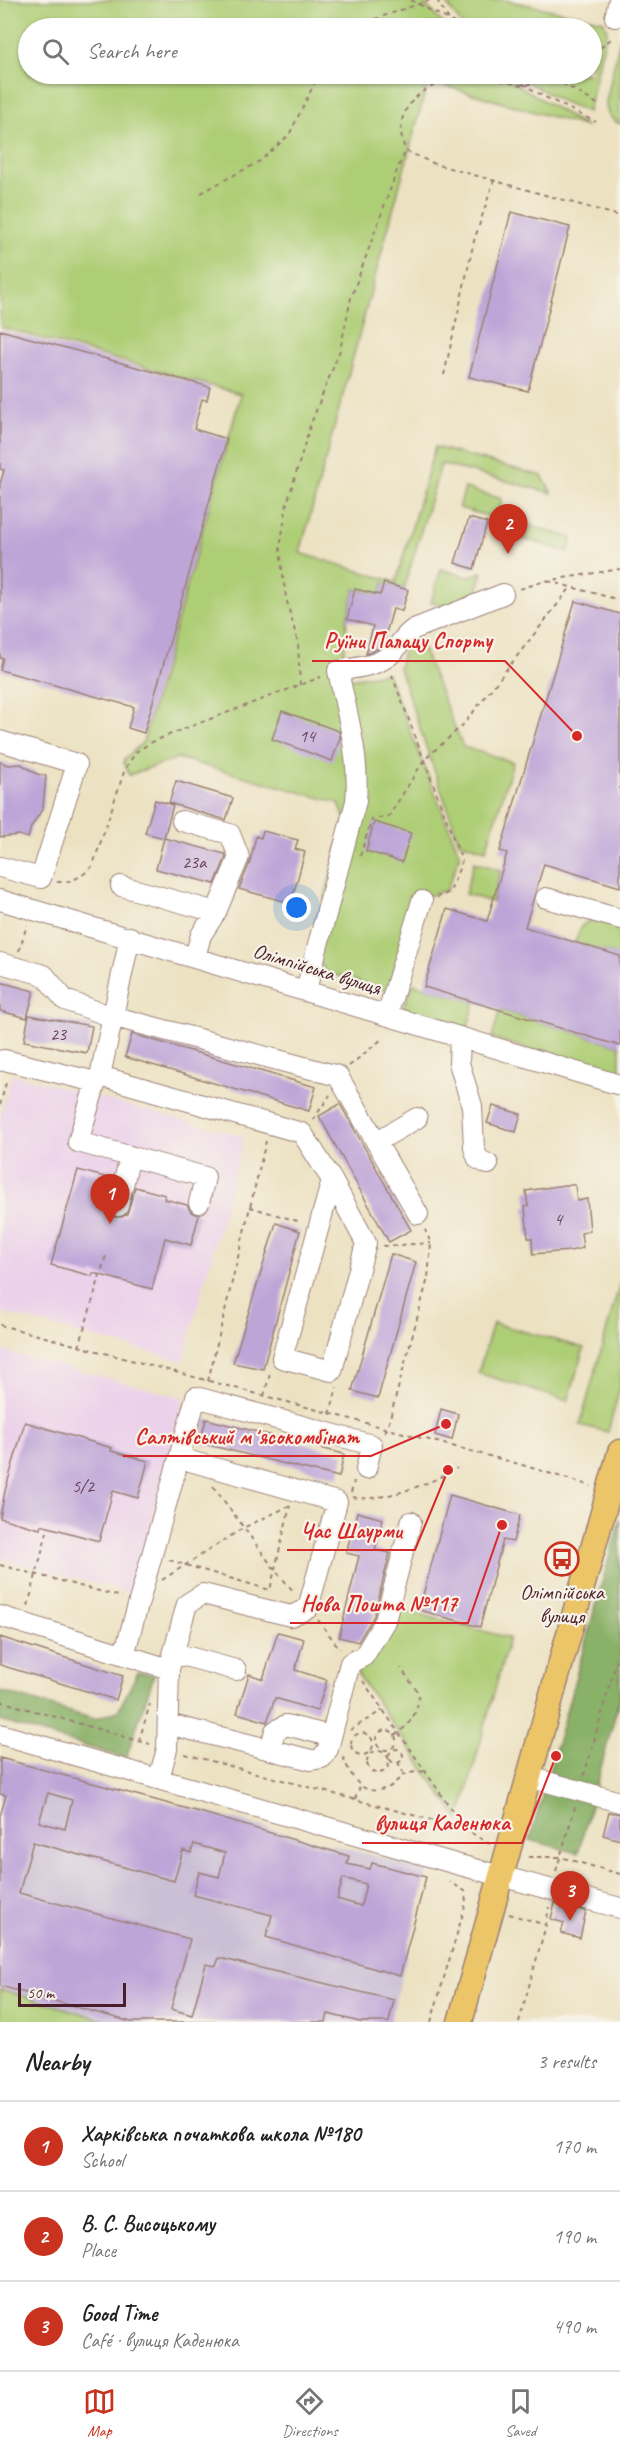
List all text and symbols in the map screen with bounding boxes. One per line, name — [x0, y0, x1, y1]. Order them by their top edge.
search box — [18, 18, 602, 84]
icon: search — [39, 35, 72, 68]
text: Search here — [87, 37, 177, 65]
pin: 2 — [488, 504, 528, 554]
callout: Руїни Палацу Спорту — [312, 621, 505, 661]
text: Руїни Палацу Спорту — [324, 627, 494, 655]
house number: 14 — [299, 725, 317, 747]
house number: 23а — [182, 851, 207, 873]
your location — [282, 893, 311, 922]
street label: Олімпійська вулиця — [250, 937, 385, 1001]
house number: 23 — [50, 1023, 68, 1045]
pin: 1 — [90, 1174, 130, 1224]
house number: 4 — [554, 1208, 564, 1230]
callout: Салтівський мʼясокомбінат — [123, 1416, 371, 1456]
text: Салтівський мʼясокомбінат — [135, 1423, 361, 1451]
house number: 5/2 — [72, 1475, 96, 1497]
callout: Час Шаурми — [287, 1510, 415, 1550]
text: Час Шаурми — [300, 1517, 404, 1545]
bus stop icon: Олімпійська вулиця — [544, 1541, 580, 1577]
place label: Олімпійська вулиця — [520, 1579, 606, 1629]
callout: Нова Пошта №117 — [290, 1583, 468, 1623]
text: Нова Пошта №117 — [301, 1590, 459, 1618]
callout: вулиця Каденюка — [362, 1803, 522, 1843]
text: вулиця Каденюка — [374, 1809, 512, 1837]
pin: 3 — [550, 1872, 590, 1921]
scale bar — [18, 1980, 126, 2008]
text: 50 m — [27, 1983, 54, 2003]
text: Nearby — [24, 2045, 89, 2078]
text: 3 results — [537, 2049, 596, 2074]
text: Харківська початкова школа №180 — [81, 2120, 361, 2148]
text: 1 — [39, 2134, 48, 2159]
text: 170 m — [553, 2134, 596, 2159]
text: School — [81, 2148, 124, 2173]
text: В. С. Висоцькому — [81, 2210, 215, 2238]
text: 2 — [39, 2224, 48, 2249]
text: 190 m — [553, 2224, 596, 2249]
text: Place — [81, 2238, 116, 2263]
text: Good Time — [81, 2300, 157, 2328]
text: 3 — [39, 2314, 48, 2339]
text: 490 m — [553, 2314, 596, 2339]
text: Café · вулиця Каденюка — [81, 2328, 239, 2353]
tab: Map — [83, 2385, 116, 2441]
tab: Directions — [282, 2385, 338, 2441]
tab: Saved — [504, 2385, 537, 2441]

